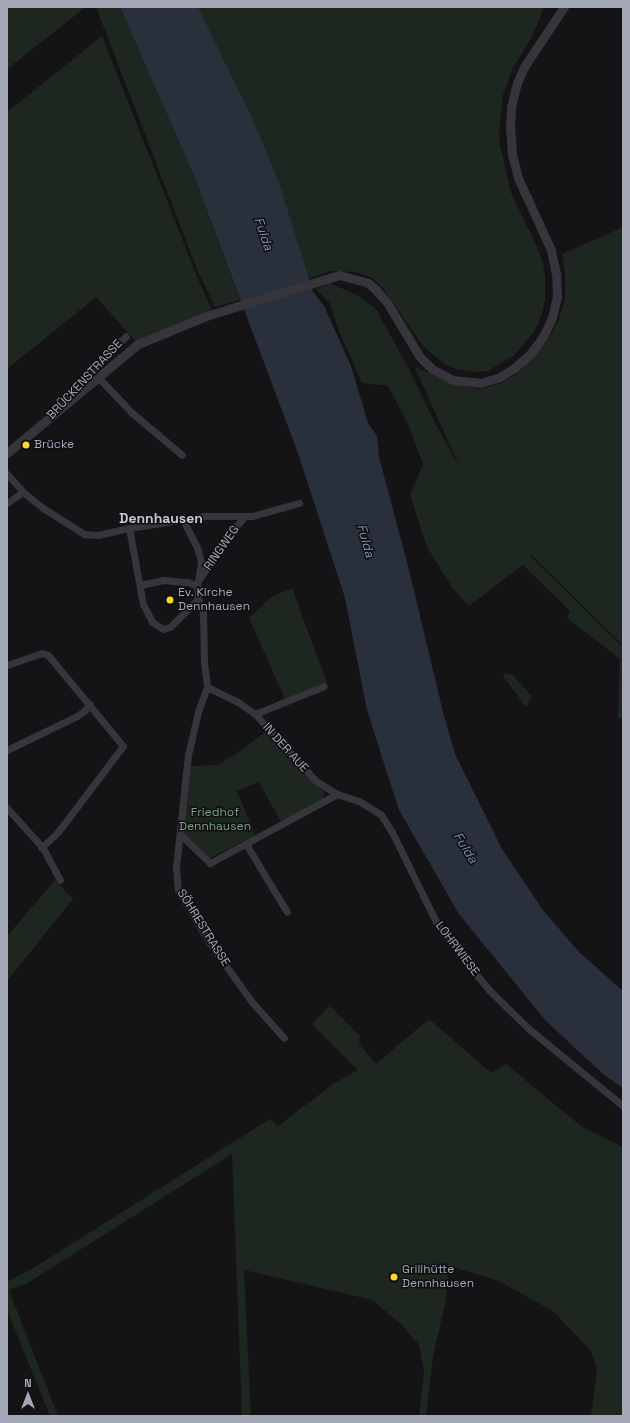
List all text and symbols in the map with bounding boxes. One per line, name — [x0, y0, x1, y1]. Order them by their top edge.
water label: Fulda — [250, 215, 276, 253]
street label: BRÜCKENSTRASSE — [44, 337, 126, 423]
place label: Brücke — [34, 438, 74, 452]
marker: Brücke — [21, 440, 31, 450]
district label: Dennhausen — [119, 510, 203, 526]
street label: RINGWEG — [201, 523, 243, 573]
water label: Fulda — [353, 523, 377, 559]
place label: Ev. Kirche Dennhausen — [178, 586, 250, 614]
marker: Ev. Kirche Dennhausen — [165, 595, 175, 605]
street label: IN DER AUE — [259, 720, 311, 776]
park label: Friedhof Dennhausen — [179, 806, 251, 834]
water label: Fulda — [449, 829, 481, 867]
street label: SÖHRESTRASSE — [174, 887, 232, 969]
street label: LOHRWIESE — [432, 919, 482, 979]
place label: Grillhütte Dennhausen — [402, 1263, 474, 1291]
marker: Grillhütte Dennhausen — [389, 1272, 399, 1282]
north arrow — [8, 1375, 48, 1415]
text: N — [24, 1376, 32, 1390]

